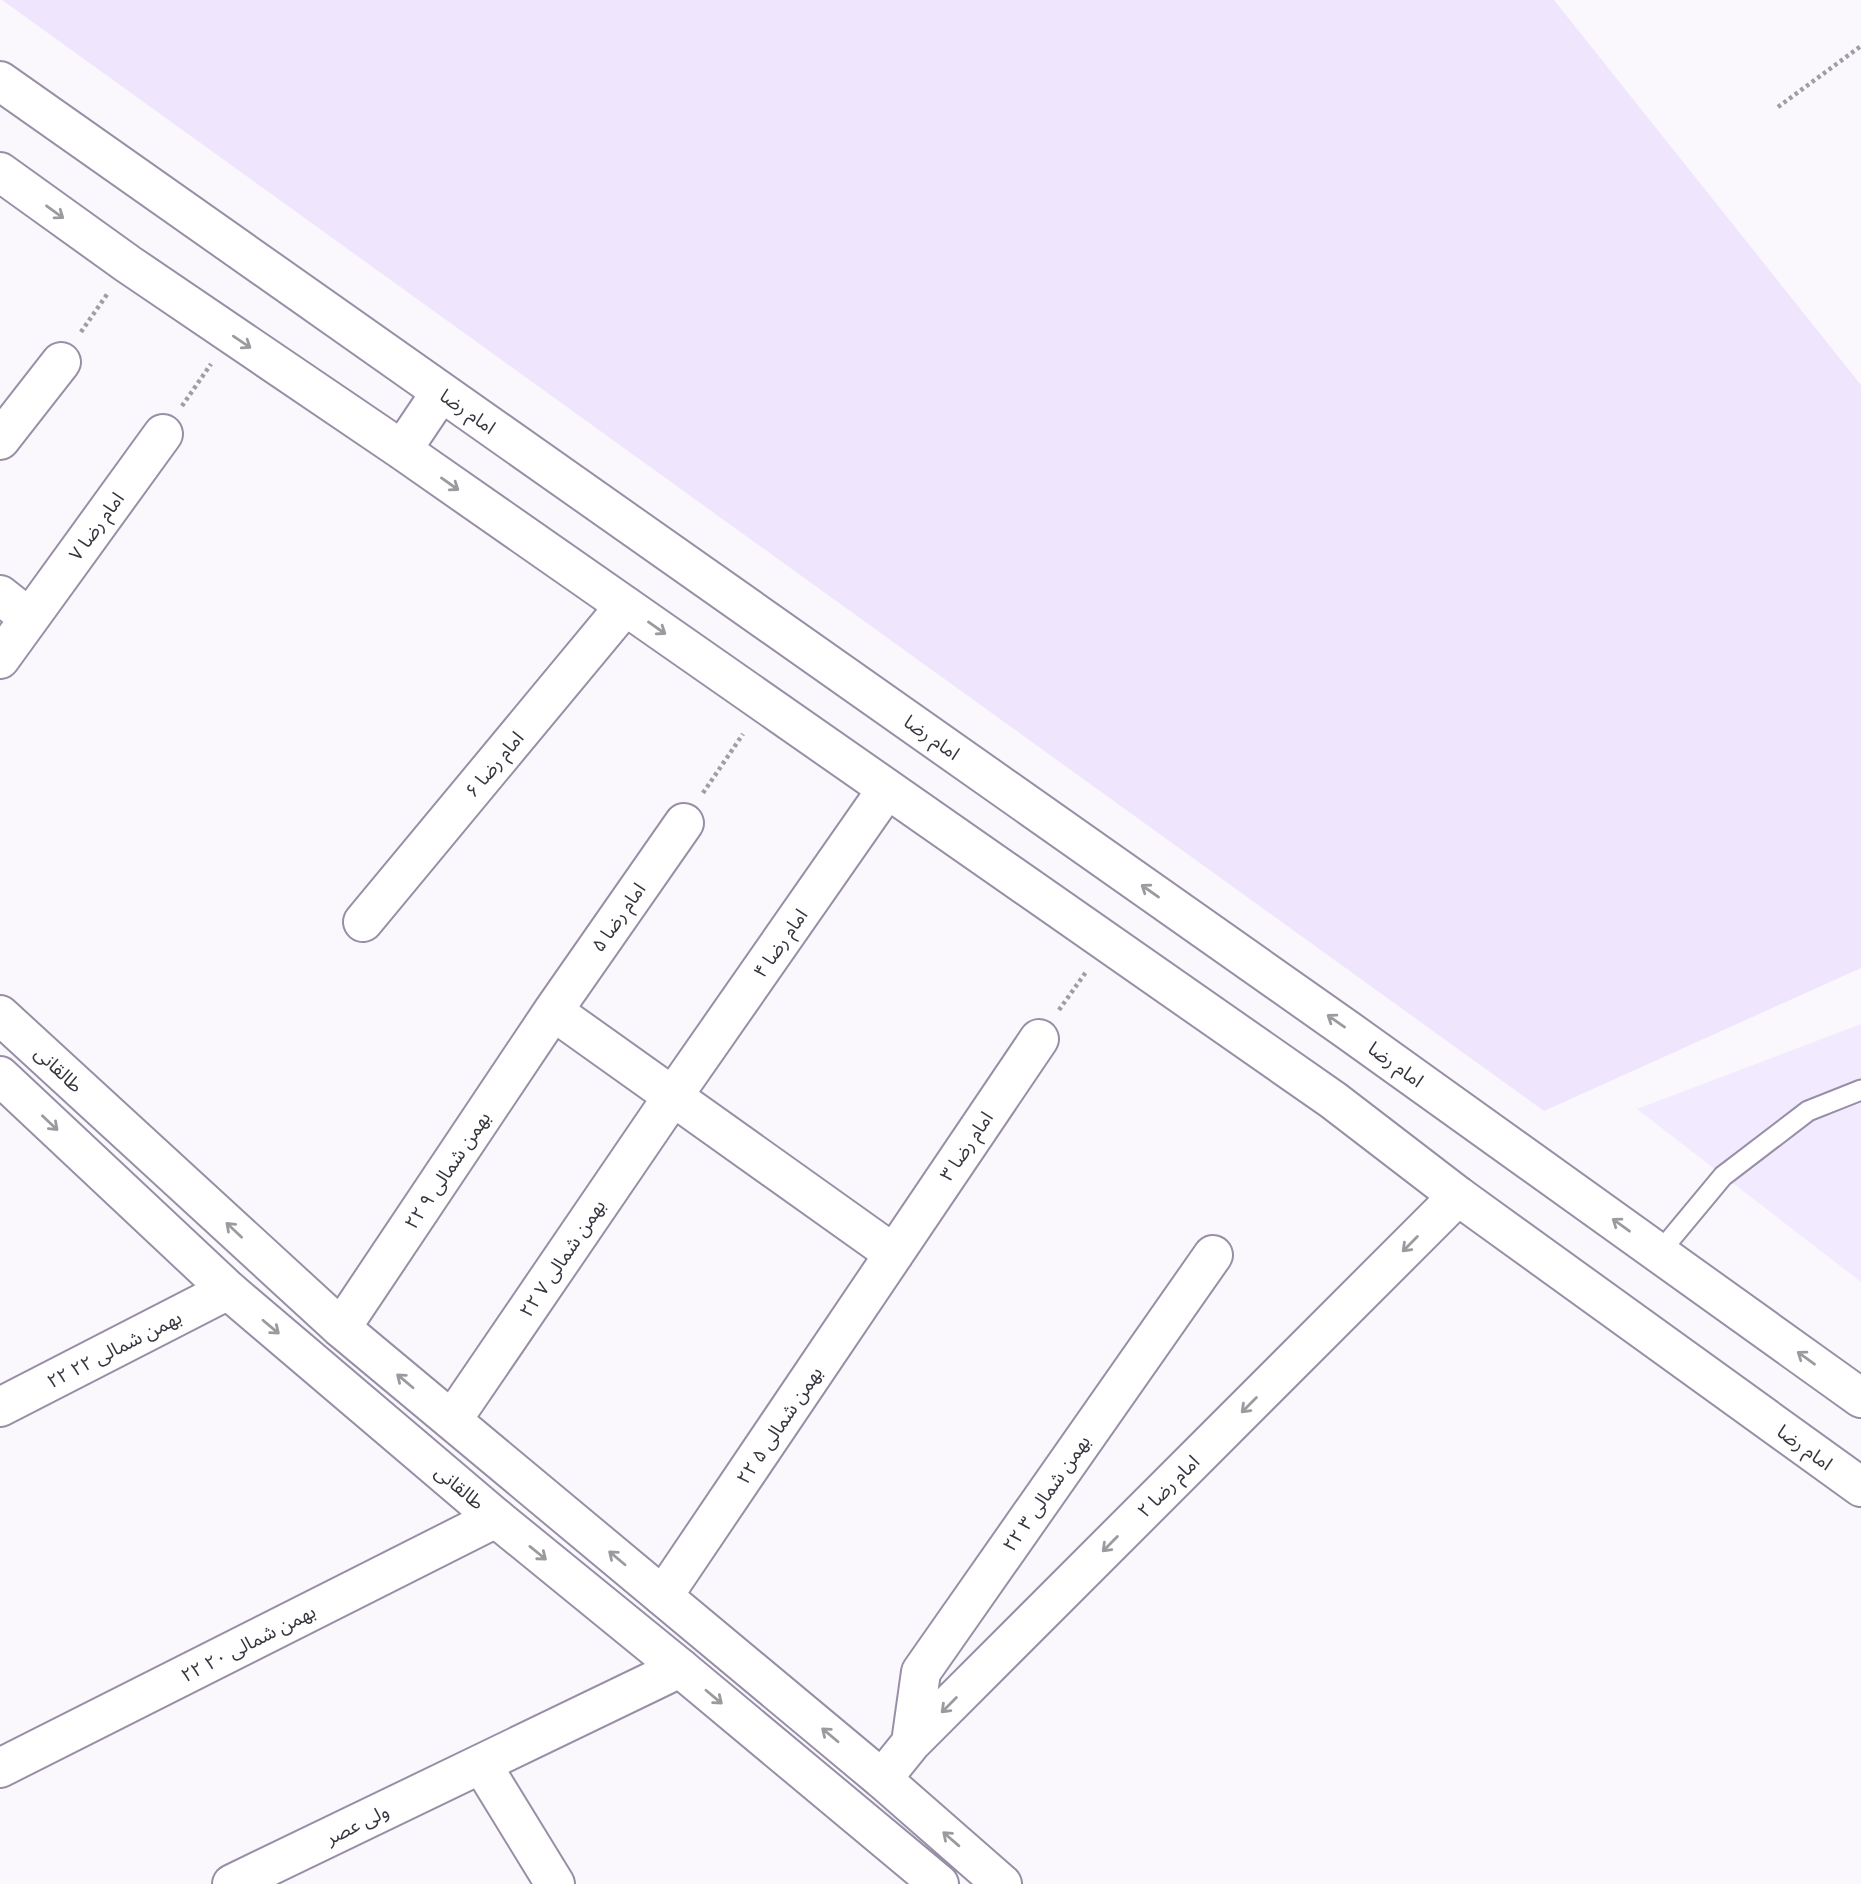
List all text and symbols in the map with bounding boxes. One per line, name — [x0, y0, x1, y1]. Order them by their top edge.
one-way arrow — [45, 205, 64, 219]
one-way arrow — [232, 335, 251, 349]
street label: امام رضا — [434, 383, 501, 441]
one-way arrow — [440, 477, 459, 491]
street label: امام رضا ۷ — [63, 487, 131, 567]
one-way arrow — [647, 621, 666, 635]
street label: امام رضا — [898, 709, 965, 767]
street label: امام رضا ۶ — [460, 726, 531, 804]
street label: امام رضا ۵ — [586, 878, 653, 958]
one-way arrow — [1141, 884, 1160, 898]
street label: امام رضا ۴ — [748, 904, 815, 984]
one-way arrow — [1327, 1014, 1346, 1029]
street label: امام رضا — [1362, 1036, 1429, 1095]
street label: طالقانی — [30, 1041, 88, 1097]
street label: ۲۲ بهمن شمالی ۹ — [399, 1107, 495, 1233]
street label: امام رضا ۳ — [934, 1107, 1000, 1187]
one-way arrow — [41, 1114, 58, 1131]
street label: ۲۲ بهمن شمالی ۷ — [514, 1195, 610, 1321]
one-way arrow — [1612, 1218, 1631, 1233]
one-way arrow — [226, 1222, 243, 1239]
one-way arrow — [1401, 1236, 1418, 1253]
street label: ۲۲ بهمن شمالی ۲۲ — [43, 1305, 185, 1393]
one-way arrow — [262, 1319, 280, 1335]
one-way arrow — [1797, 1351, 1816, 1365]
street label: ۲۲ بهمن شمالی ۵ — [731, 1362, 827, 1488]
one-way arrow — [396, 1373, 414, 1389]
one-way arrow — [1241, 1396, 1258, 1413]
street label: امام رضا — [1771, 1419, 1838, 1478]
street label: ۲۲ بهمن شمالی ۳ — [997, 1430, 1095, 1556]
street label: امام رضا ۲ — [1132, 1450, 1206, 1524]
street label: طالقانی — [430, 1459, 490, 1515]
one-way arrow — [1102, 1535, 1119, 1552]
one-way arrow — [529, 1545, 547, 1560]
one-way arrow — [609, 1550, 627, 1566]
street label: ۲۲ بهمن شمالی ۲۰ — [177, 1599, 319, 1687]
one-way arrow — [705, 1689, 723, 1705]
one-way arrow — [941, 1696, 958, 1713]
one-way arrow — [821, 1727, 839, 1743]
street label: ولی عصر — [321, 1798, 392, 1850]
one-way arrow — [942, 1831, 960, 1847]

